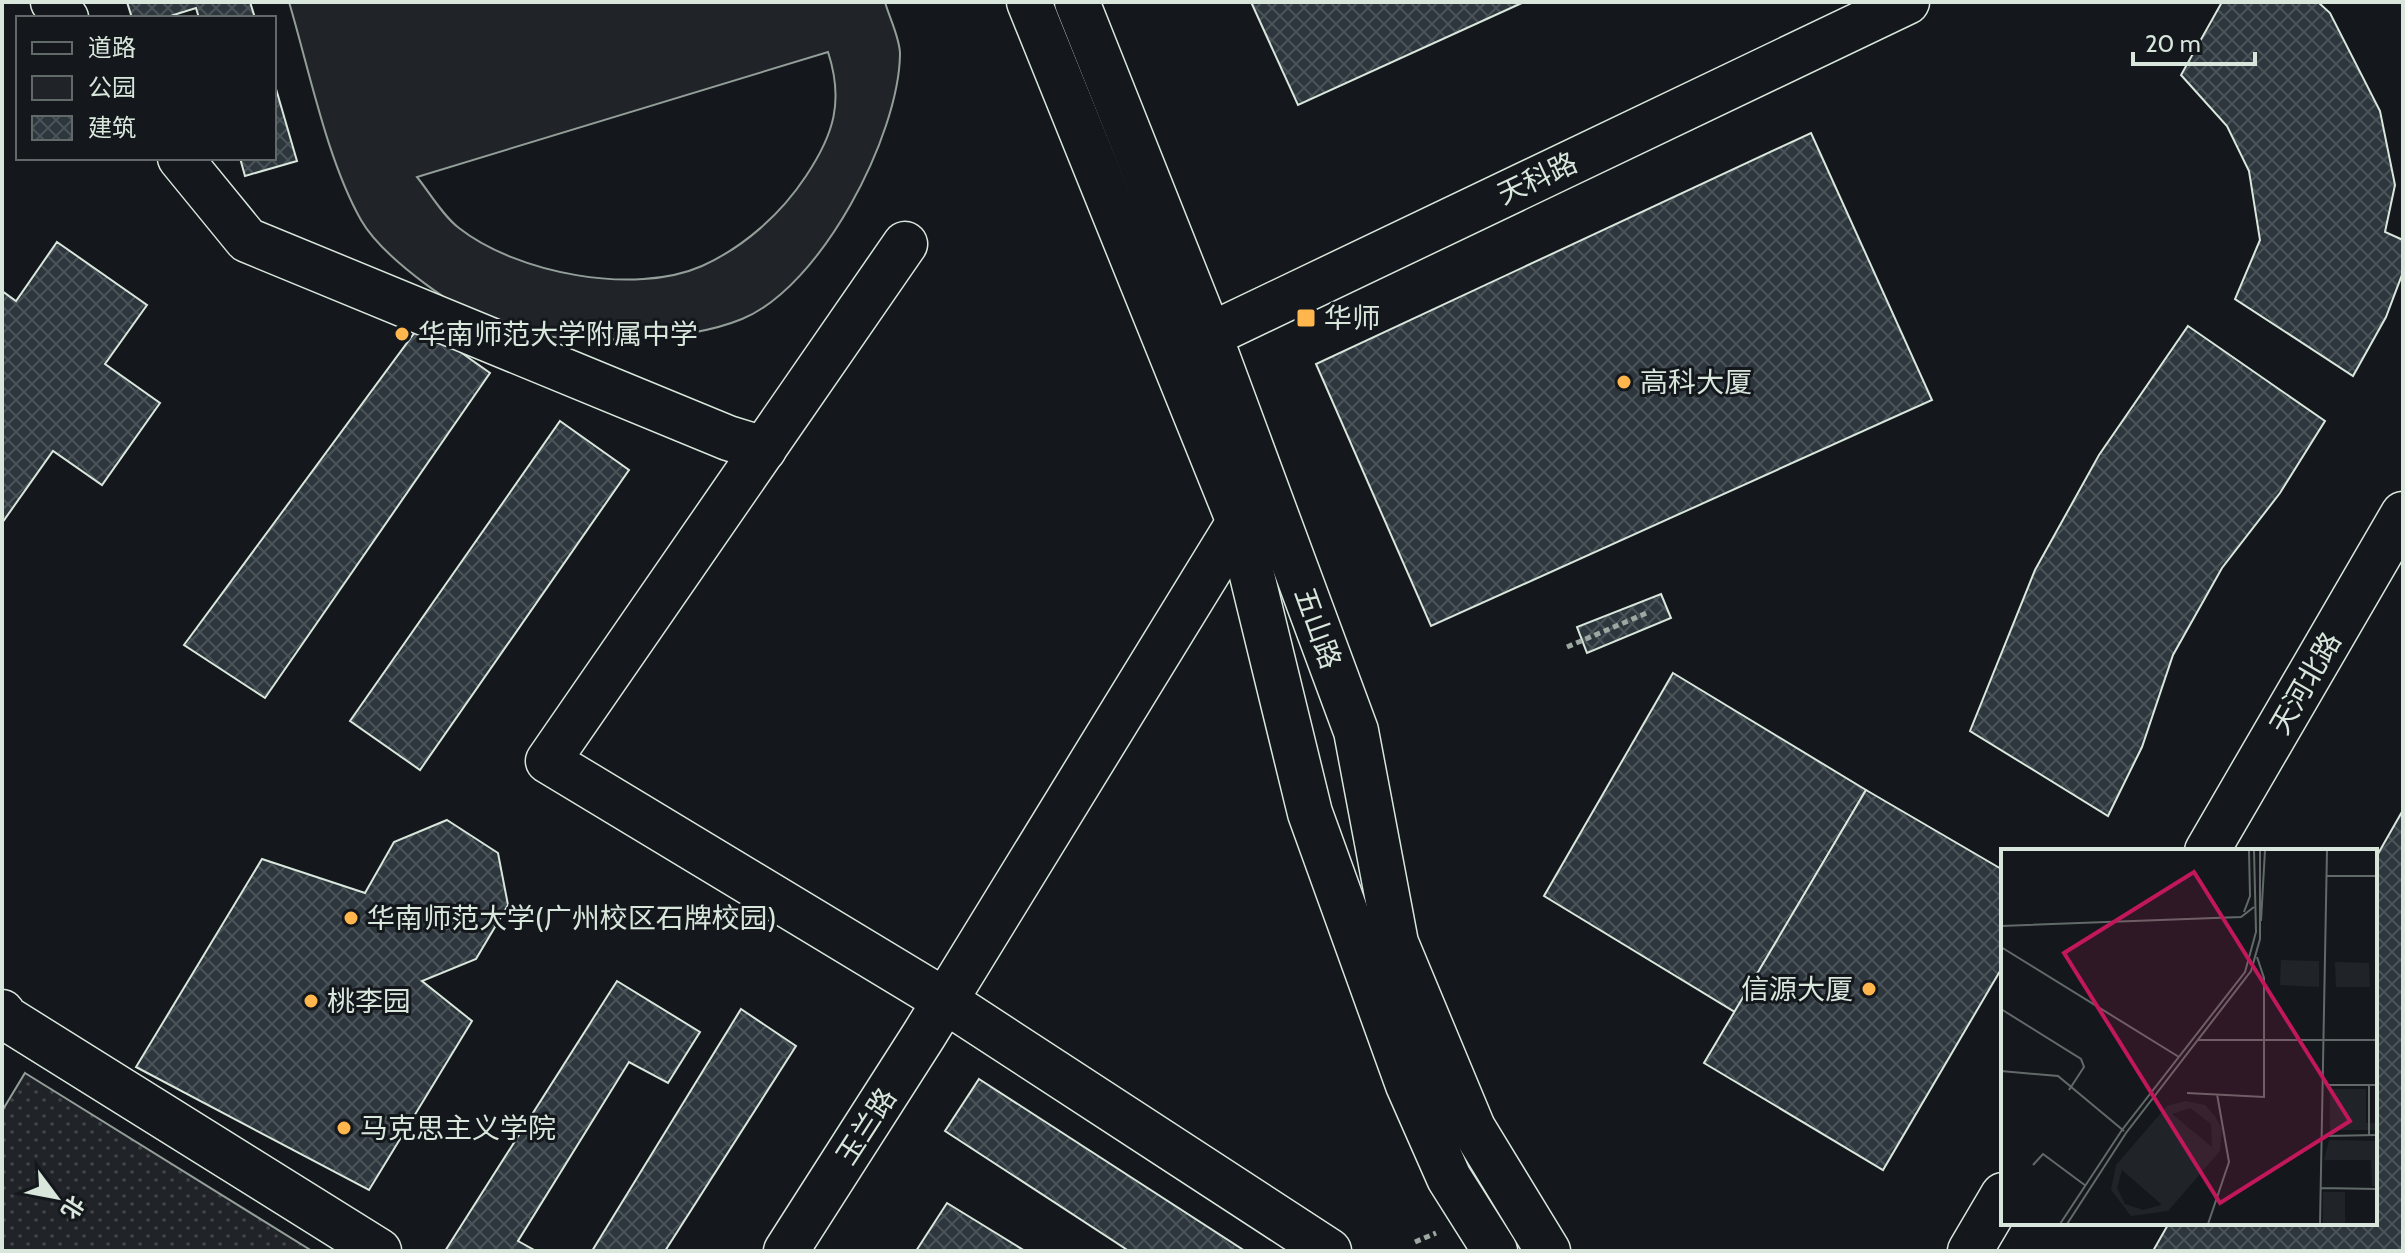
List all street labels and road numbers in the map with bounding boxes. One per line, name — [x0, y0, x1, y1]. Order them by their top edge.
street label: 天科路 — [1492, 145, 1582, 211]
street label: 五山路 — [1288, 583, 1348, 673]
street label: 天河北路 — [2262, 626, 2348, 740]
street label: 玉兰路 — [829, 1082, 903, 1170]

